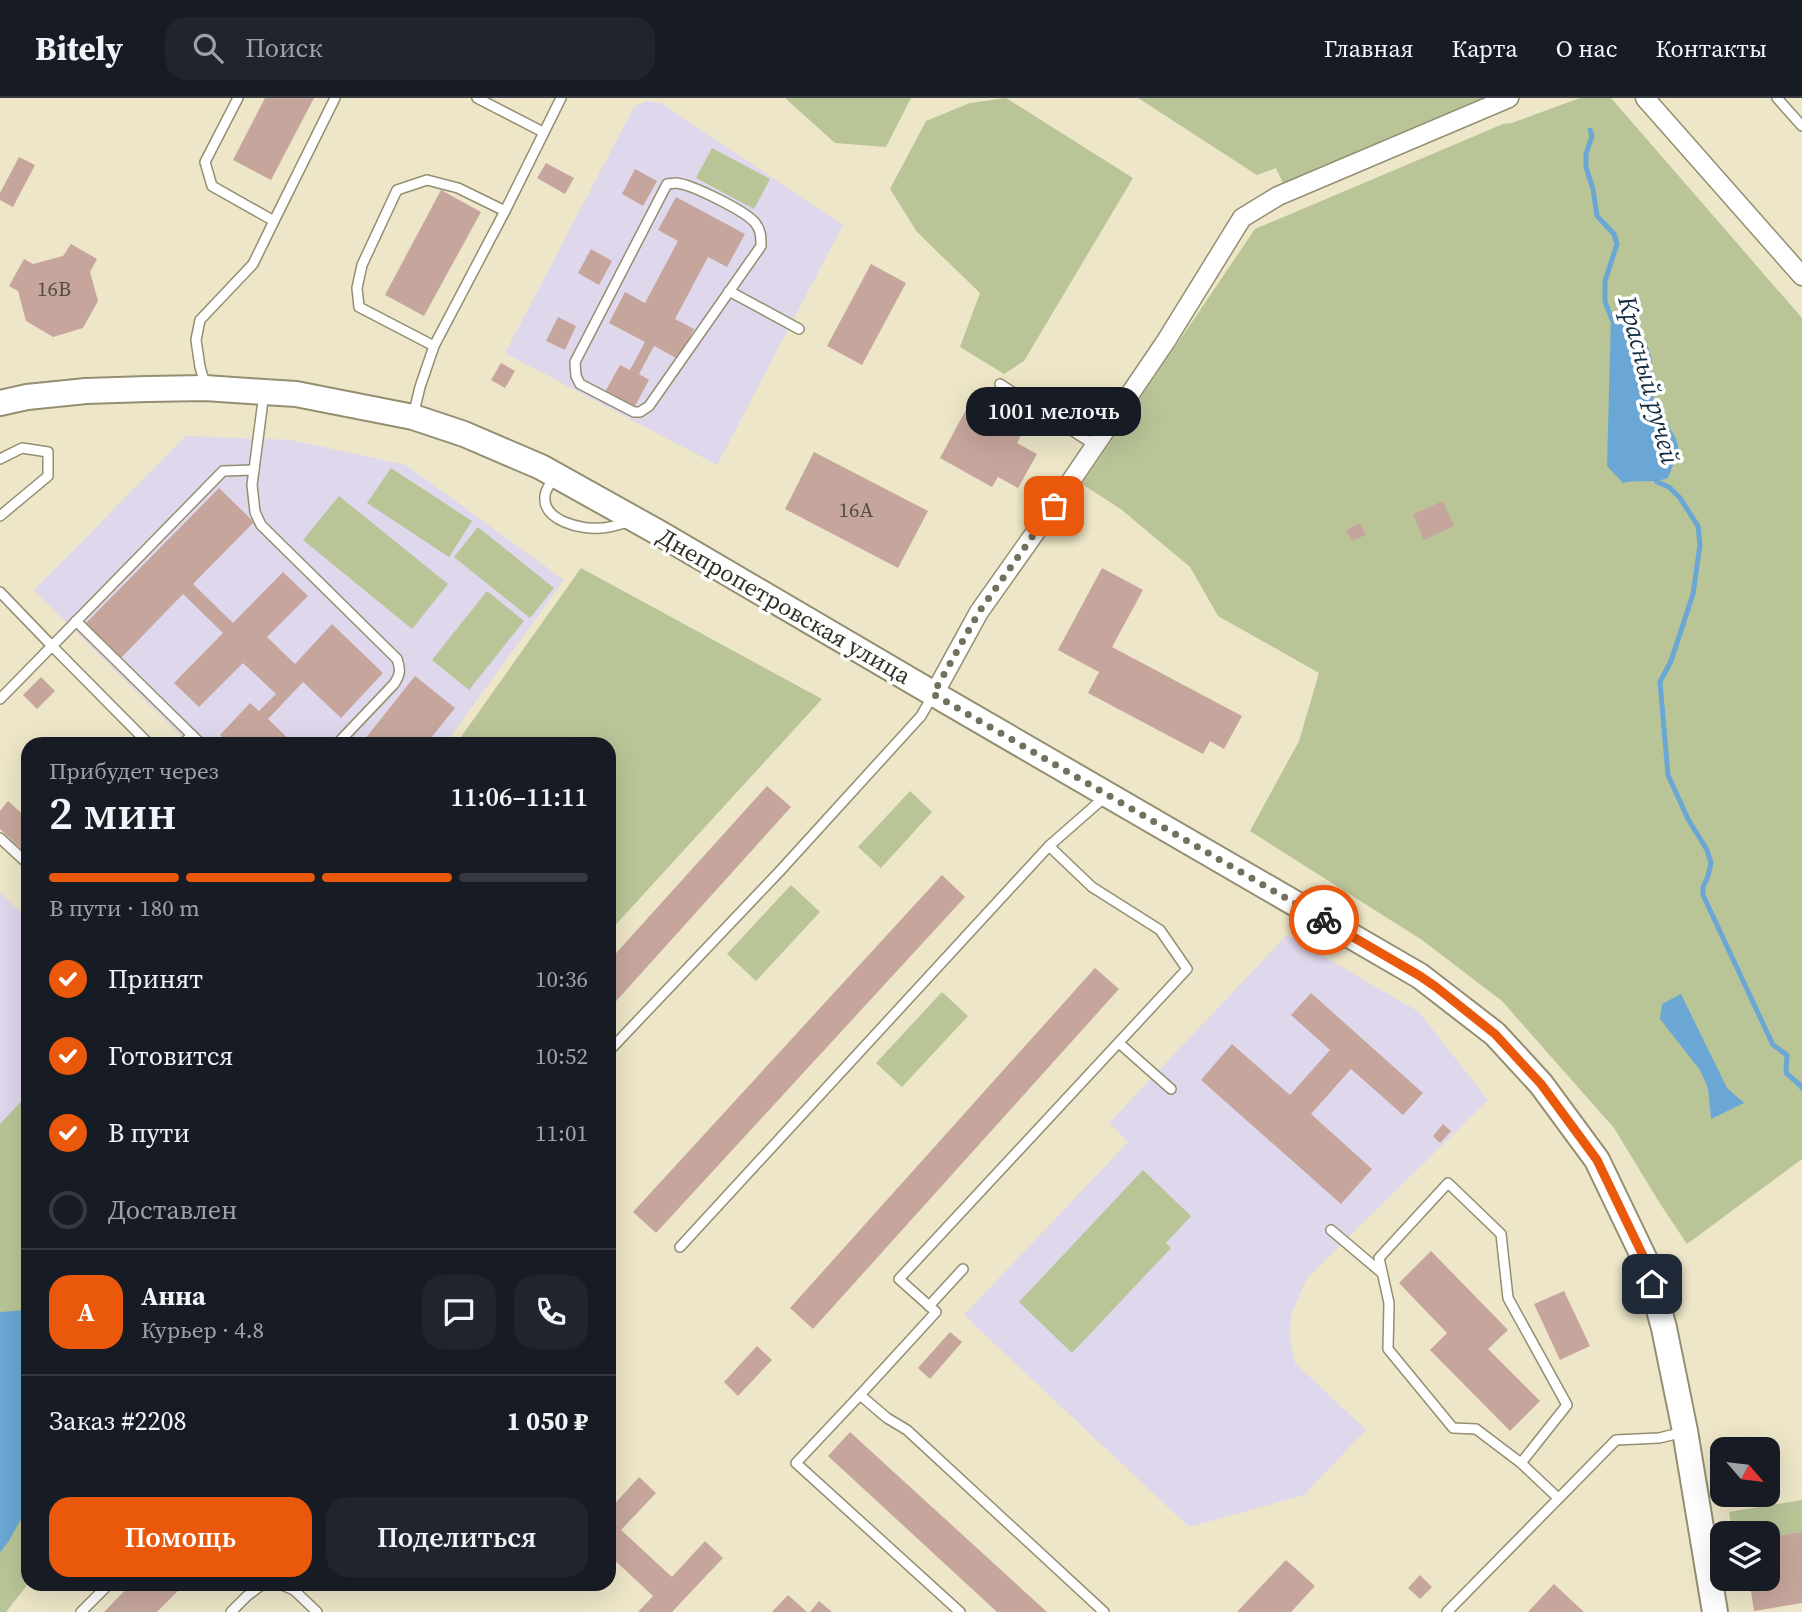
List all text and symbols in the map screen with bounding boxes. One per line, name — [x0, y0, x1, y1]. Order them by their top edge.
search box — [165, 17, 655, 80]
text: Bitely — [35, 26, 123, 71]
icon: search — [189, 29, 227, 67]
text: Поиск — [245, 30, 323, 66]
text: Главная — [1324, 32, 1413, 65]
text: Карта — [1451, 32, 1518, 65]
text: О нас — [1556, 32, 1617, 65]
text: Контакты — [1655, 32, 1767, 65]
house number: 16В — [37, 274, 71, 303]
water label: Красный ручей — [1609, 291, 1689, 468]
callout: 1001 мелочь — [967, 387, 1142, 436]
text: 1001 мелочь — [987, 395, 1120, 427]
pin — [1024, 476, 1084, 536]
icon: bag — [1035, 487, 1073, 525]
house number: 16А — [839, 495, 874, 524]
street label: Днепропетровская улица — [651, 519, 918, 692]
text: Прибудет через — [49, 755, 219, 787]
text: 11:06–11:11 — [451, 779, 588, 815]
text: 2 мин — [49, 781, 177, 844]
courier — [1289, 885, 1359, 955]
text: В пути · 180 m — [49, 892, 200, 924]
icon: bike — [1305, 901, 1343, 939]
icon: check — [49, 960, 87, 998]
text: Принят — [108, 961, 203, 997]
text: 10:36 — [535, 963, 588, 995]
icon: check — [49, 1037, 87, 1075]
text: Готовится — [108, 1038, 233, 1074]
text: 10:52 — [535, 1040, 588, 1072]
icon: check — [49, 1114, 87, 1152]
text: В пути — [108, 1115, 190, 1151]
text: 11:01 — [535, 1117, 588, 1149]
text: Доставлен — [108, 1192, 237, 1228]
pin — [1622, 1254, 1682, 1314]
icon: home — [1633, 1265, 1671, 1303]
button: chat — [422, 1275, 496, 1349]
button: phone — [514, 1275, 588, 1349]
text: Анна — [141, 1278, 206, 1314]
text: А — [77, 1294, 95, 1330]
text: Курьер · 4.8 — [141, 1314, 264, 1346]
text: Заказ #2208 — [49, 1403, 187, 1439]
text: 1 050 ₽ — [506, 1403, 588, 1439]
north arrow — [1710, 1437, 1780, 1507]
map controls — [1710, 1437, 1780, 1591]
button: Помощь — [49, 1497, 312, 1577]
button: Поделиться — [326, 1497, 588, 1577]
button: layers — [1710, 1521, 1780, 1591]

